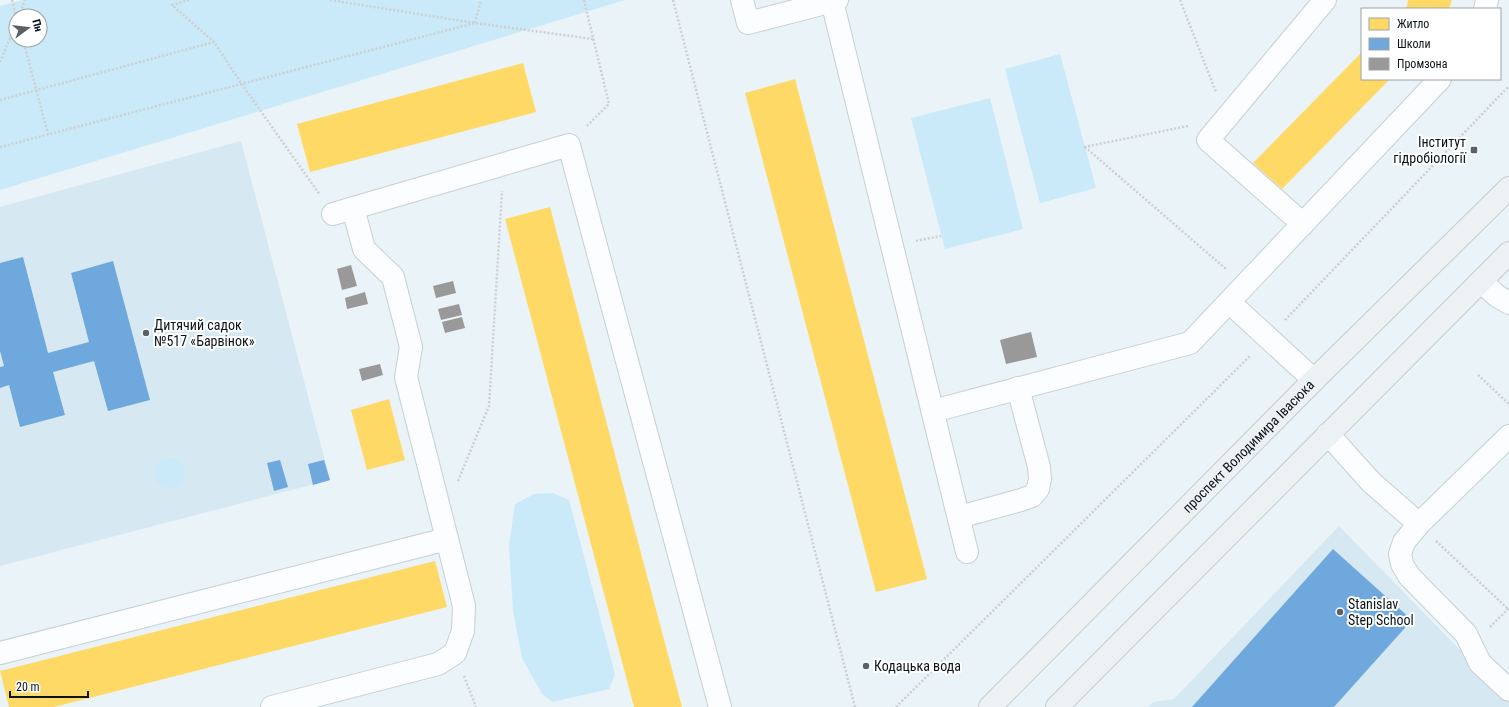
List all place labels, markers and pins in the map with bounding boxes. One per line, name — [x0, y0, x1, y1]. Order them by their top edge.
place label: Інститут гідробіології — [1393, 134, 1467, 166]
marker: Інститут гідробіології — [1469, 145, 1479, 155]
place label: Дитячий садок №517 «Барвінок» — [154, 317, 255, 349]
marker: Дитячий садок №517 «Барвінок» — [141, 328, 151, 338]
place label: Stanislav Step School — [1348, 596, 1414, 628]
marker: Stanislav Step School — [1335, 607, 1345, 617]
place label: Кодацька вода — [874, 658, 961, 674]
marker: Кодацька вода — [861, 661, 871, 671]

